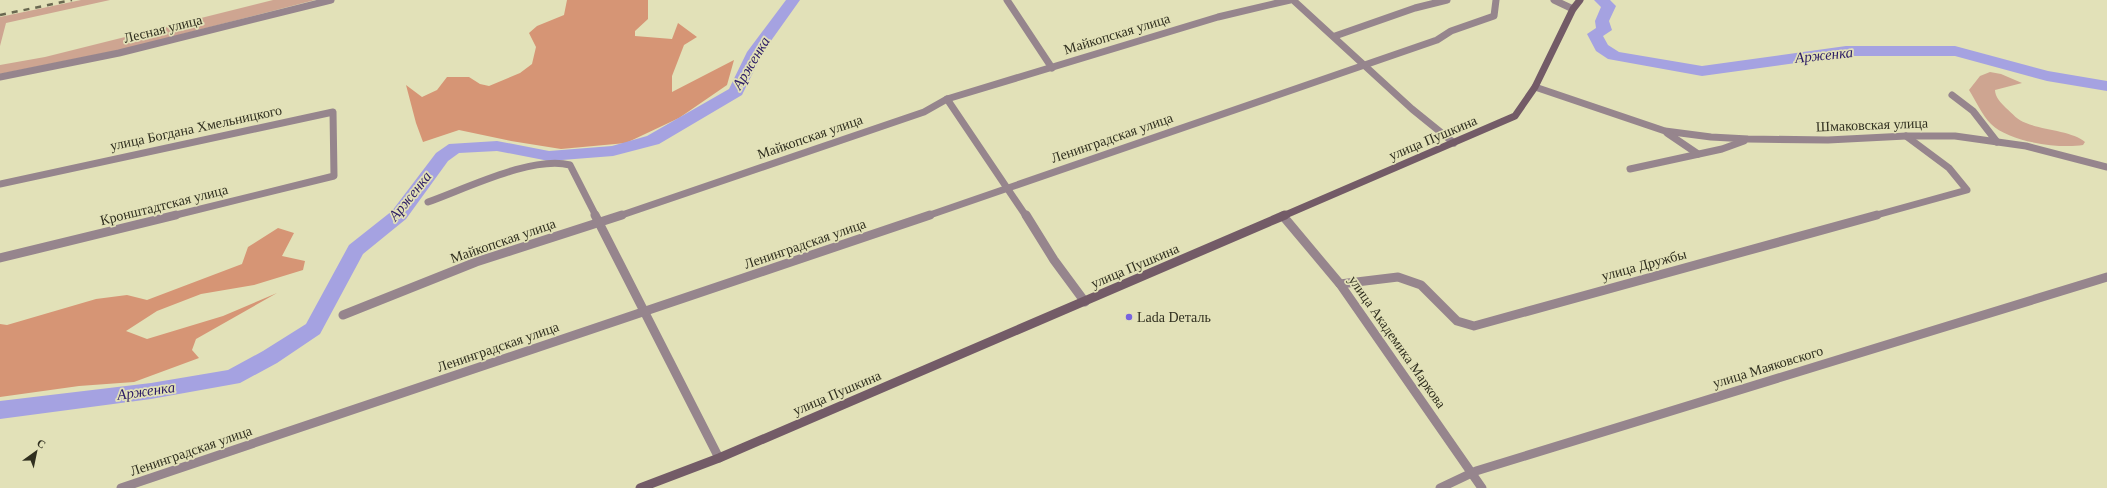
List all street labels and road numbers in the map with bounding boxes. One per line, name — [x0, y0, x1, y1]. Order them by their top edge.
street label: Майкопская улица — [1062, 10, 1173, 57]
street label: Лесная улица — [122, 12, 205, 46]
street label: улица Богдана Хмельницкого — [109, 102, 283, 154]
street label: Ленинградская улица — [1049, 110, 1176, 166]
street label: Майкопская улица — [755, 112, 865, 162]
street label: улица Пушкина — [1387, 112, 1480, 163]
street label: Шмаковская улица — [1816, 116, 1929, 134]
street label: Кронштадтская улица — [99, 182, 230, 228]
street label: Майкопская улица — [448, 216, 558, 266]
street label: Ленинградская улица — [742, 216, 869, 272]
street label: улица Пушкина — [1089, 240, 1182, 291]
street label: улица Дружбы — [1600, 246, 1689, 284]
street label: улица Академика Маркова — [1345, 273, 1449, 412]
street label: Ленинградская улица — [435, 319, 562, 375]
street label: улица Маяковского — [1711, 343, 1825, 391]
street label: улица Пушкина — [791, 367, 884, 418]
street label: Ленинградская улица — [128, 423, 255, 479]

